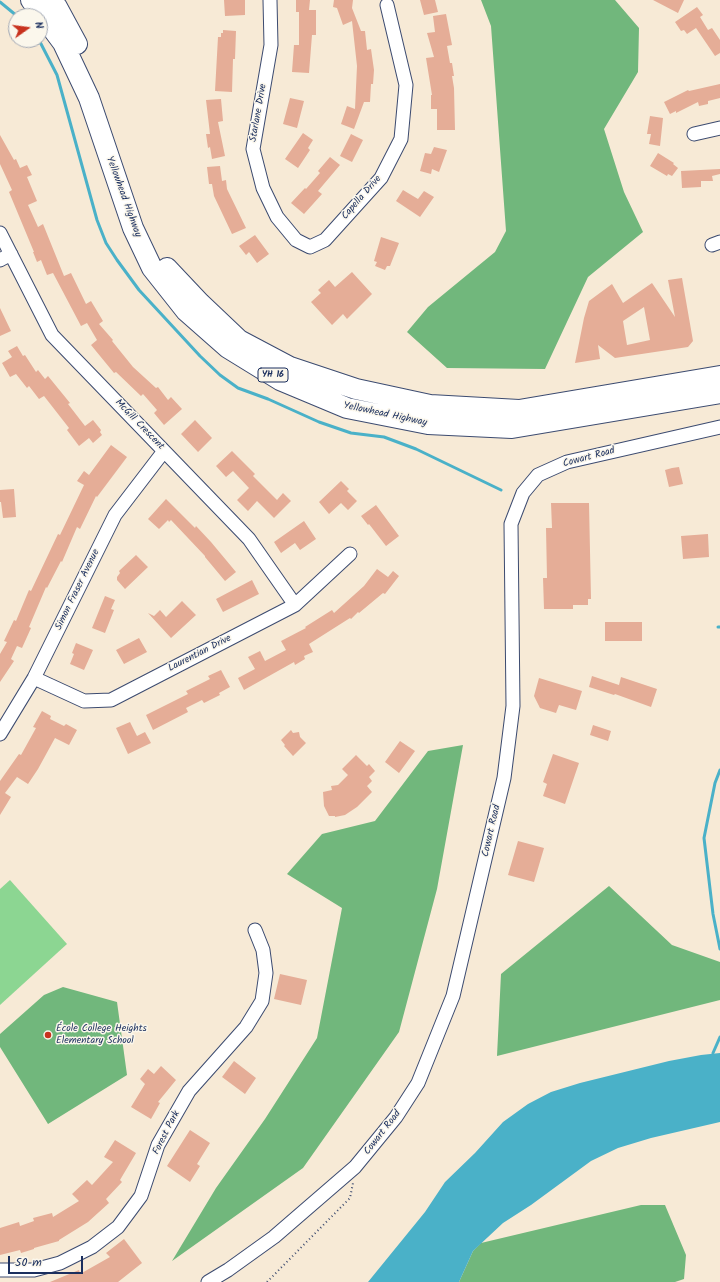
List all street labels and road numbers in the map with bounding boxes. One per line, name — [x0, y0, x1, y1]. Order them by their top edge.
street label: Starlane Drive — [248, 83, 270, 143]
street label: Yellowhead Highway — [103, 155, 143, 239]
street label: Capella Drive — [340, 174, 384, 222]
road number: YH 16 — [258, 368, 288, 382]
street label: McGill Crescent — [112, 397, 166, 453]
street label: Yellowhead Highway — [342, 400, 428, 430]
street label: Cowart Road — [562, 445, 616, 471]
street label: Simon Fraser Avenue — [53, 548, 103, 632]
street label: Laurentian Drive — [166, 633, 234, 675]
street label: Cowart Road — [480, 804, 504, 858]
street label: Cowart Road — [362, 1108, 404, 1158]
street label: Forest Park — [151, 1109, 183, 1157]

